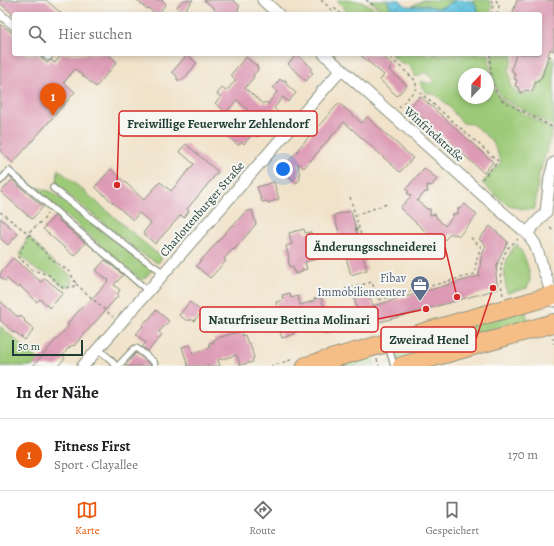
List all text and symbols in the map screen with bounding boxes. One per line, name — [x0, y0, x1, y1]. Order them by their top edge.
search box — [12, 12, 542, 56]
icon: search — [26, 23, 48, 45]
text: Hier suchen — [58, 24, 132, 44]
north arrow — [458, 68, 494, 104]
pin: 1 — [40, 83, 66, 116]
street label: Winfriedstraße — [400, 102, 467, 165]
callout: Freiwillige Feuerwehr Zehlendorf — [119, 111, 317, 136]
text: Freiwillige Feuerwehr Zehlendorf — [127, 115, 312, 132]
street label: Charlottenburger Straße — [156, 158, 248, 260]
your location — [273, 159, 293, 179]
callout: Änderungsschneiderei — [306, 234, 445, 259]
text: Änderungsschneiderei — [313, 238, 437, 255]
place label: Fibav Immobiliencenter — [317, 270, 407, 300]
office icon: Fibav Immobiliencenter — [409, 274, 431, 302]
callout: Naturfriseur Bettina Molinari — [200, 307, 378, 332]
text: Naturfriseur Bettina Molinari — [208, 311, 370, 328]
callout: Zweirad Henel — [381, 327, 476, 352]
text: Zweirad Henel — [389, 331, 469, 348]
scale bar — [12, 338, 83, 357]
text: 50 m — [18, 339, 40, 354]
text: In der Nähe — [16, 381, 99, 404]
text: Fitness First — [54, 436, 131, 456]
text: 1 — [27, 446, 31, 463]
text: 170 m — [508, 446, 538, 463]
text: Sport · Clayallee — [54, 456, 138, 473]
tab: Karte — [75, 499, 100, 538]
tab: Route — [249, 499, 276, 538]
tab: Gespeichert — [425, 499, 479, 538]

